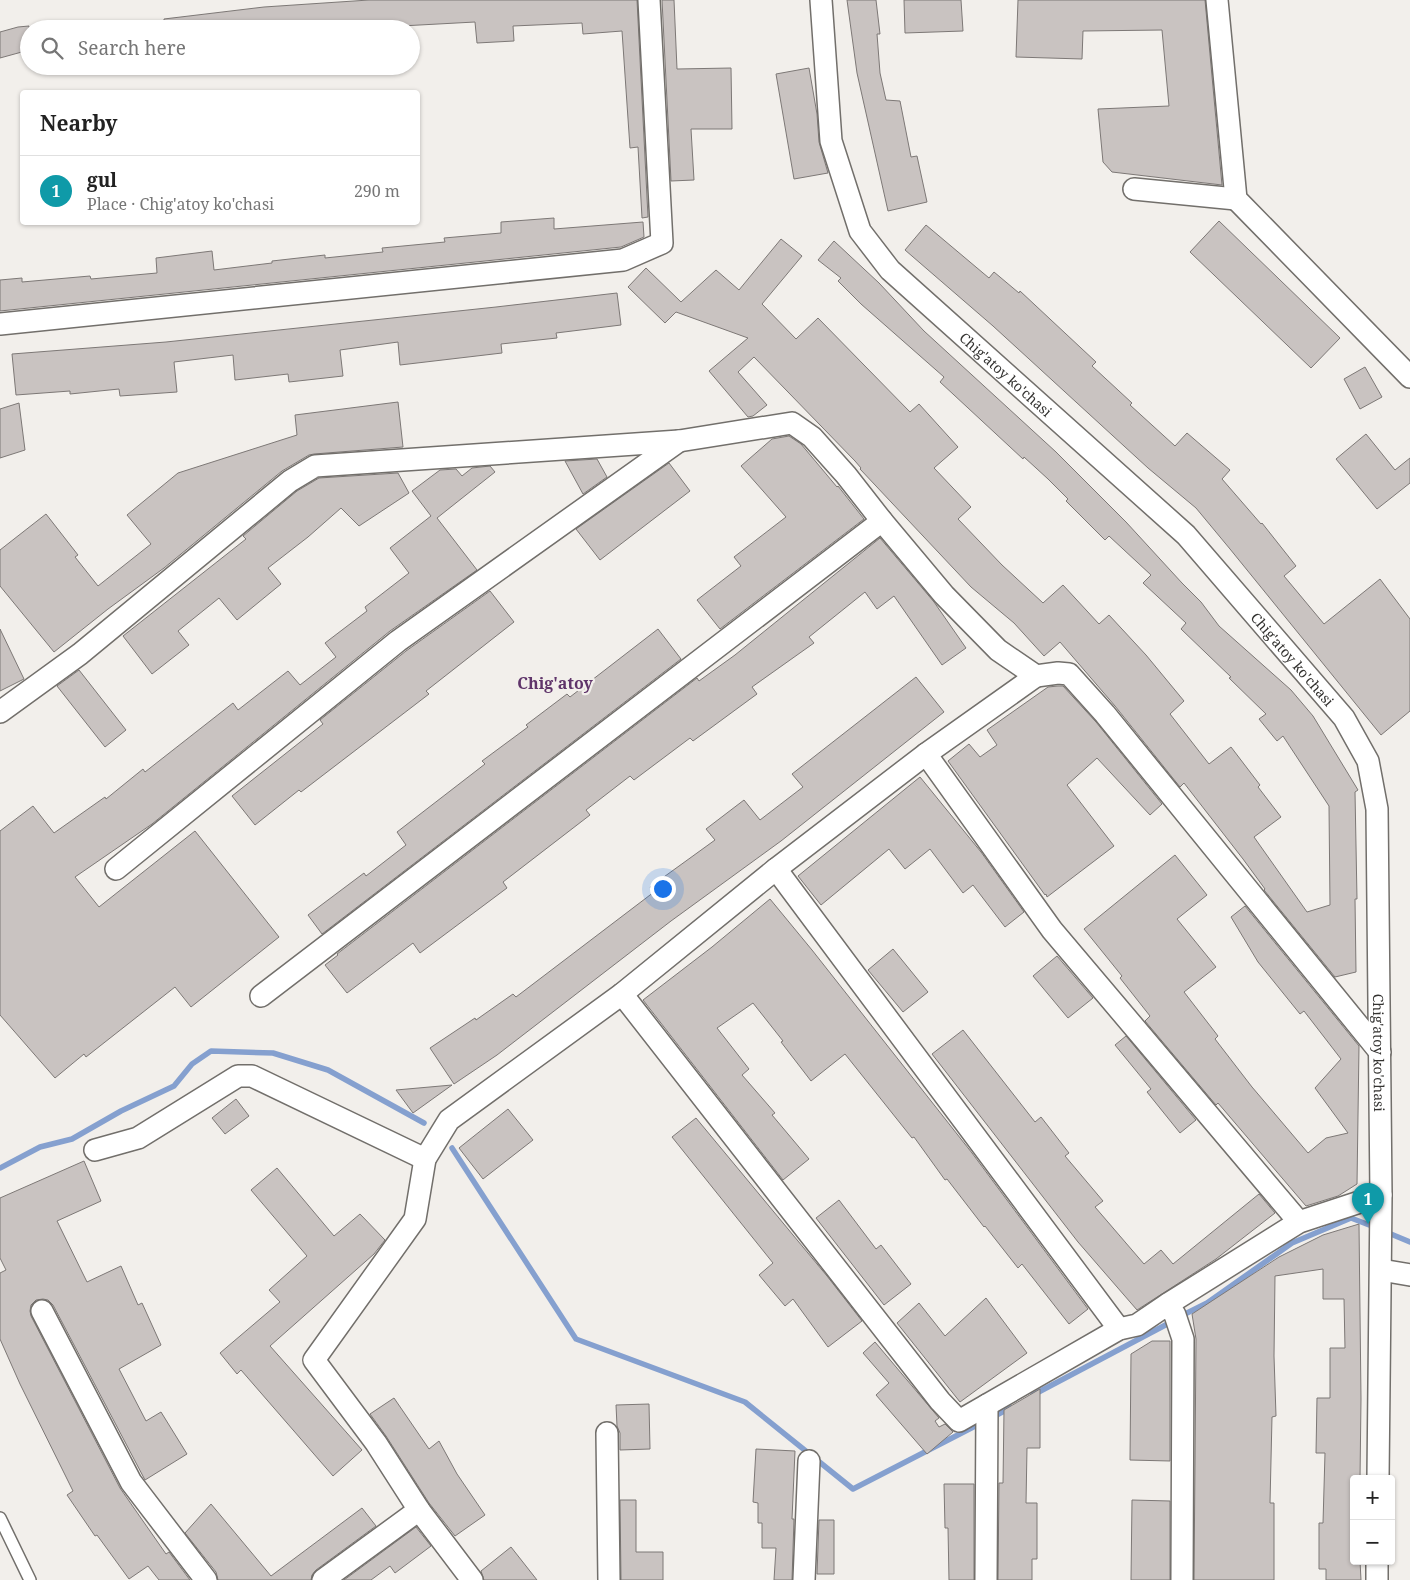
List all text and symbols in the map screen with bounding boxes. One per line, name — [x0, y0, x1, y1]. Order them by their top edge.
search box — [20, 20, 420, 75]
icon: search — [38, 34, 66, 62]
text: Search here — [78, 35, 186, 61]
text: Nearby — [40, 109, 118, 137]
text: gul — [87, 167, 117, 193]
text: 1 — [51, 180, 61, 202]
text: 290 m — [354, 180, 400, 202]
text: Place · Chig'atoy ko'chasi — [87, 193, 274, 215]
street label: Chig'atoy ko'chasi — [956, 328, 1057, 421]
street label: Chig'atoy ko'chasi — [1247, 608, 1339, 710]
district label: Chig'atoy — [517, 672, 593, 694]
your location — [650, 876, 676, 902]
street label: Chig'atoy ko'chasi — [1369, 994, 1390, 1112]
pin: 1 — [1352, 1183, 1384, 1224]
map controls — [1350, 1475, 1395, 1565]
button: + — [1350, 1475, 1395, 1520]
button: − — [1350, 1520, 1395, 1565]

